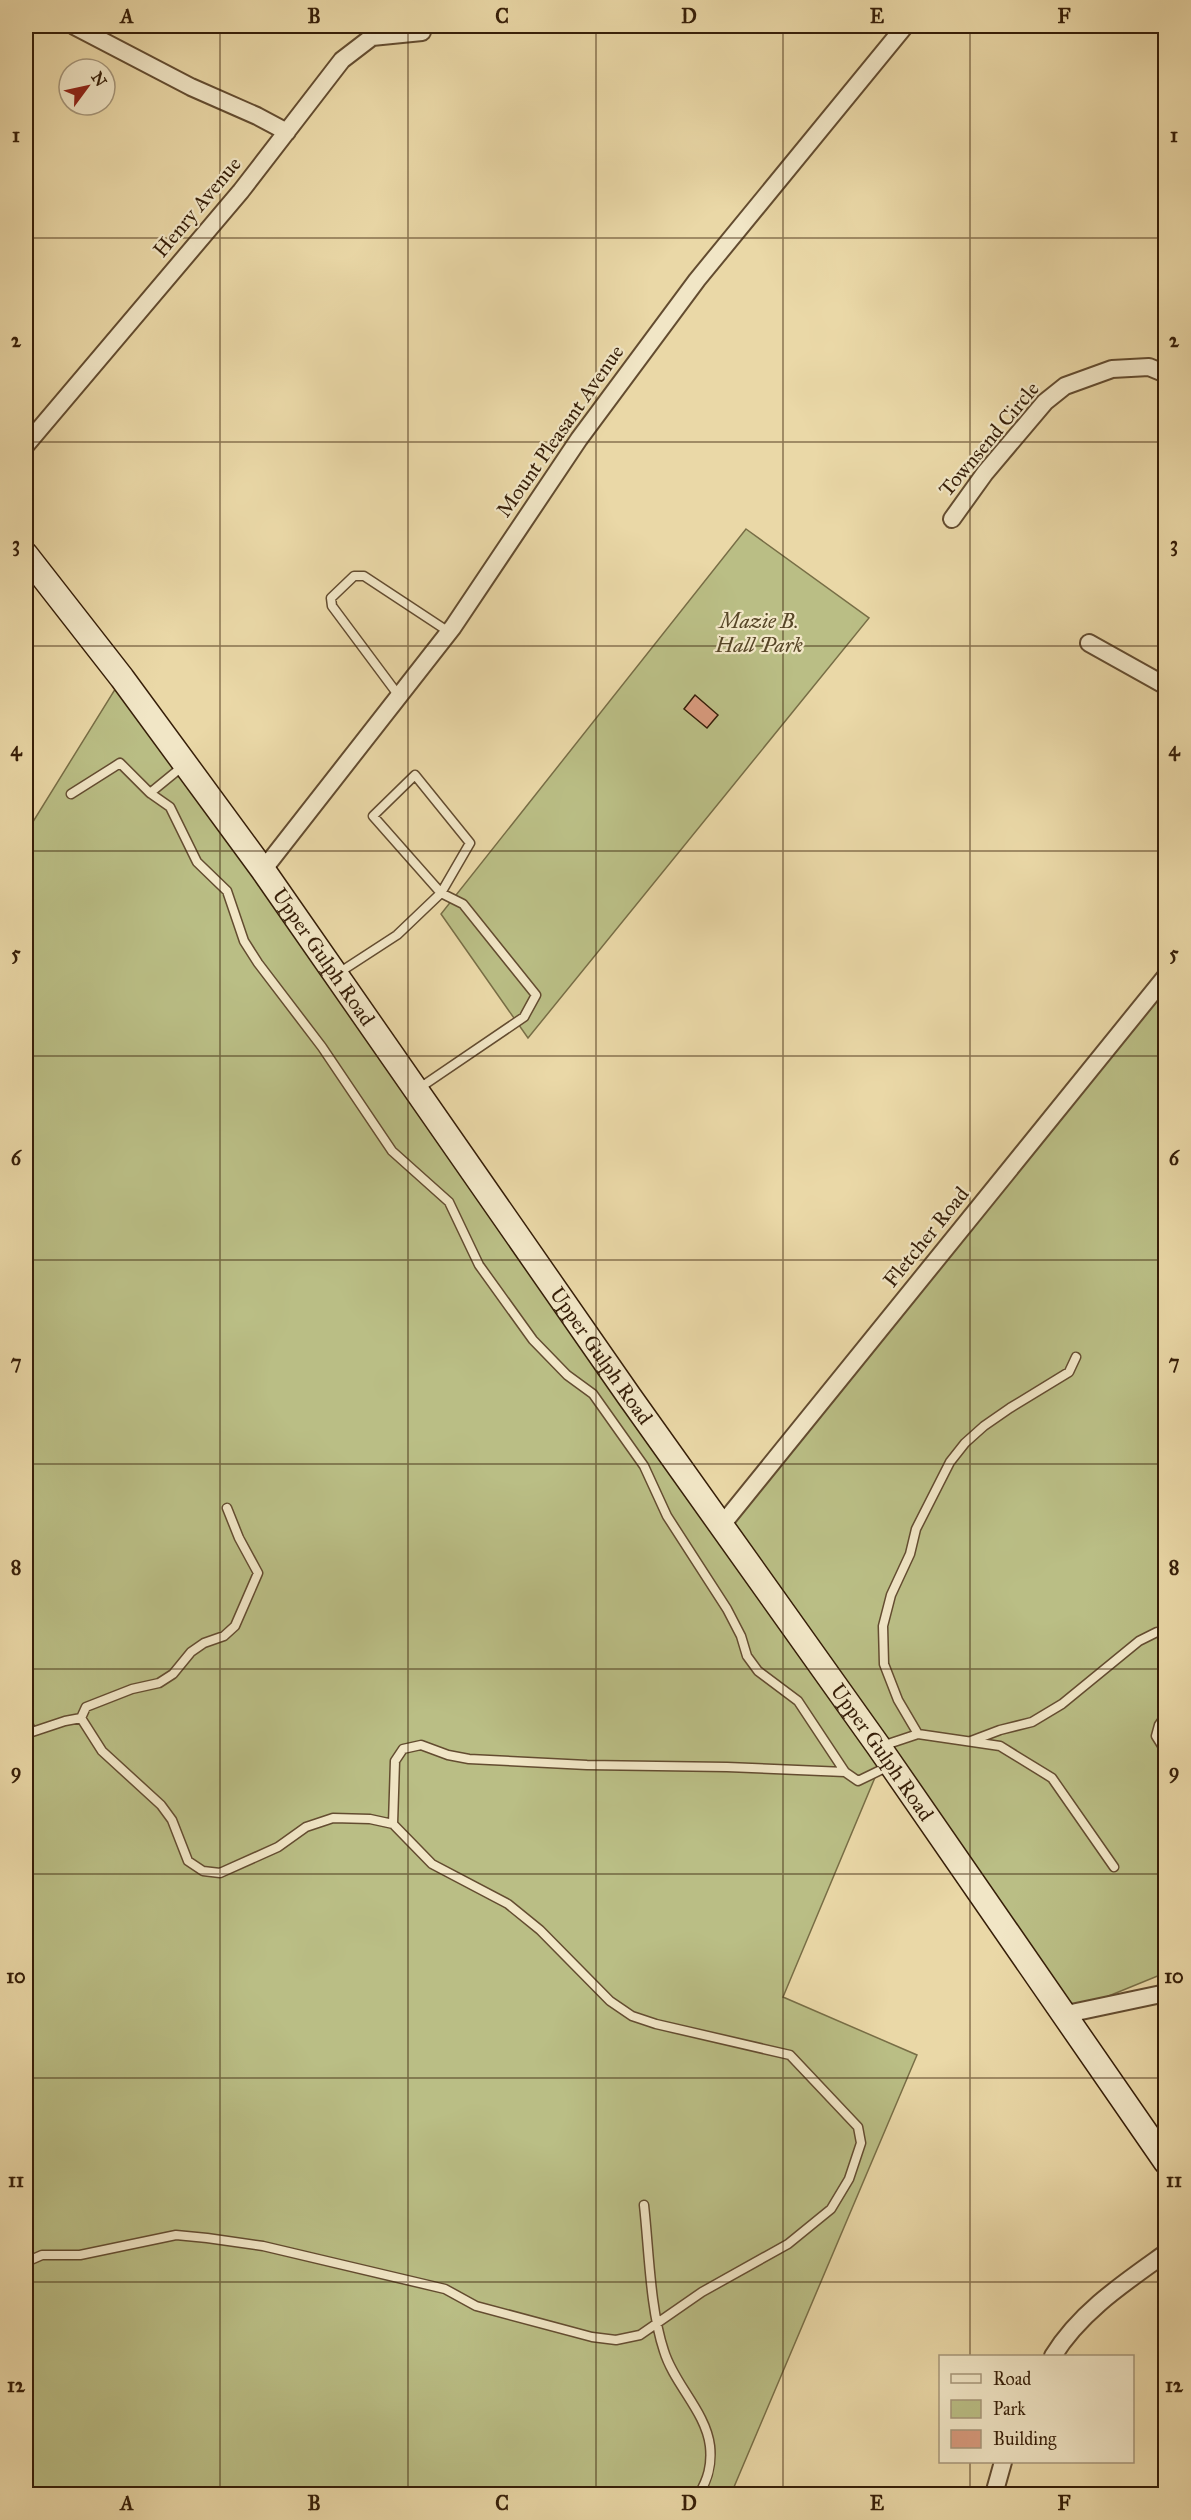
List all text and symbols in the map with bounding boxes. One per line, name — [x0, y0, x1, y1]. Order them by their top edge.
text: A — [118, 4, 134, 28]
text: B — [307, 4, 321, 28]
text: C — [495, 4, 509, 28]
text: D — [681, 4, 697, 28]
text: E — [870, 4, 885, 28]
text: F — [1057, 4, 1071, 28]
north arrow — [57, 57, 117, 117]
text: N — [87, 68, 111, 90]
text: 1 — [12, 123, 20, 147]
text: 1 — [1170, 123, 1178, 147]
street label: Henry Avenue — [147, 151, 247, 263]
text: 2 — [11, 328, 22, 352]
text: 2 — [1169, 328, 1180, 352]
street label: Mount Pleasant Avenue — [491, 340, 629, 522]
street label: Townsend Circle — [933, 376, 1045, 502]
text: 3 — [12, 532, 20, 557]
text: 3 — [1170, 532, 1178, 557]
park label: Mazie B. Hall Park — [714, 608, 803, 658]
text: 4 — [10, 737, 22, 762]
text: 4 — [1168, 737, 1180, 762]
street label: Upper Gulph Road — [266, 883, 381, 1031]
text: 5 — [11, 941, 21, 965]
text: 5 — [1169, 941, 1179, 965]
text: 6 — [11, 1146, 23, 1170]
text: 6 — [1169, 1146, 1181, 1170]
street label: Fletcher Road — [878, 1181, 975, 1293]
street label: Upper Gulph Road — [544, 1282, 658, 1430]
text: 7 — [11, 1350, 22, 1374]
text: 7 — [1169, 1350, 1180, 1374]
text: 8 — [11, 1555, 21, 1579]
text: 8 — [1169, 1555, 1179, 1579]
street label: Upper Gulph Road — [825, 1678, 939, 1826]
text: 9 — [11, 1759, 21, 1784]
text: 9 — [1169, 1759, 1179, 1784]
text: 10 — [6, 1964, 26, 1988]
text: 10 — [1164, 1964, 1184, 1988]
text: 11 — [8, 2168, 24, 2192]
text: 11 — [1166, 2168, 1182, 2192]
legend — [939, 2355, 1134, 2463]
text: Road — [993, 2368, 1031, 2390]
text: 12 — [7, 2373, 26, 2397]
text: 12 — [1165, 2373, 1184, 2397]
text: Park — [993, 2398, 1026, 2420]
text: Building — [993, 2428, 1057, 2451]
text: A — [118, 2491, 134, 2515]
text: B — [307, 2491, 321, 2515]
text: C — [495, 2491, 509, 2515]
text: D — [681, 2491, 697, 2515]
text: E — [870, 2491, 885, 2515]
text: F — [1057, 2491, 1071, 2515]

